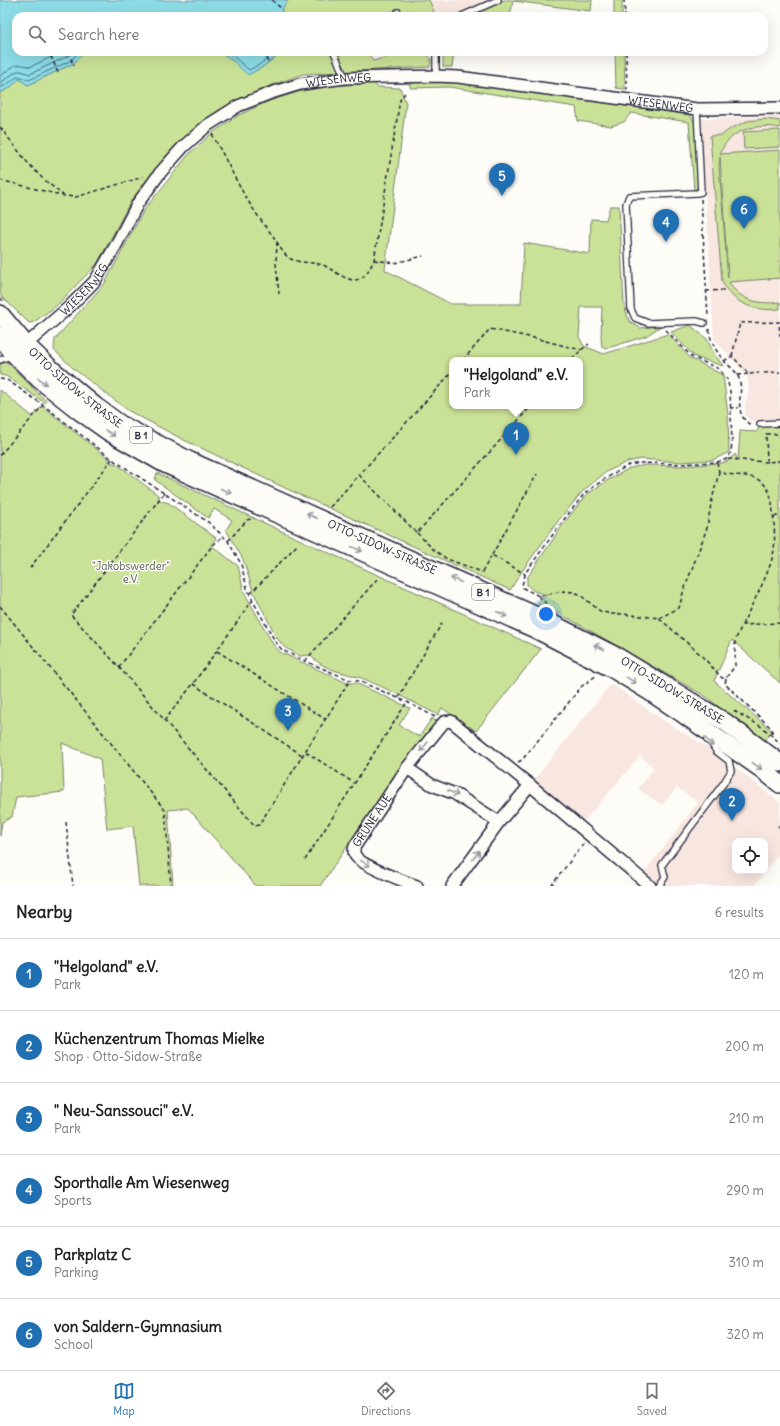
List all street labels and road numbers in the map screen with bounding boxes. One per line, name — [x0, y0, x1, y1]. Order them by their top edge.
street label: WIESENWEG — [305, 70, 371, 90]
street label: WIESENWEG — [627, 93, 694, 115]
street label: WIESENWEG — [57, 261, 111, 319]
street label: OTTO-SIDOW-STRASSE — [26, 344, 126, 431]
road number: B 1 — [130, 427, 152, 443]
street label: OTTO-SIDOW-STRASSE — [325, 516, 439, 577]
road number: B 1 — [472, 584, 494, 600]
street label: OTTO-SIDOW-STRASSE — [618, 653, 727, 727]
street label: GRÜNE AUE — [349, 792, 395, 849]

